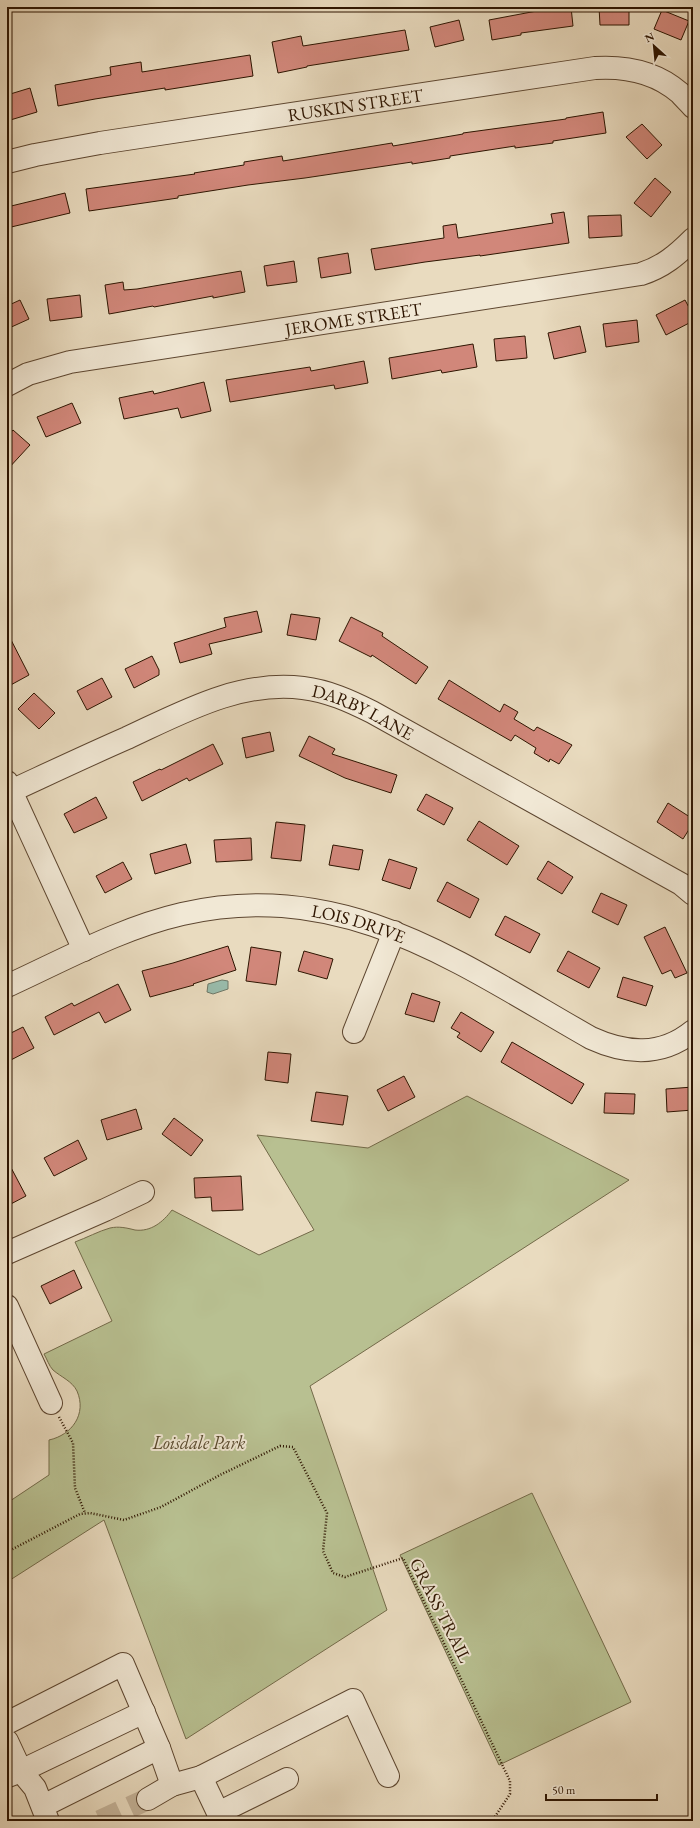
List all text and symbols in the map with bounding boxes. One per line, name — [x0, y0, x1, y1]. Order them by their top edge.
north arrow — [634, 26, 674, 66]
text: N — [642, 29, 657, 45]
street label: RUSKIN STREET — [286, 83, 425, 126]
street label: JEROME STREET — [281, 296, 424, 341]
street label: DARBY LANE — [310, 678, 418, 745]
street label: LOIS DRIVE — [310, 898, 409, 948]
park label: Loisdale Park — [151, 1431, 246, 1454]
street label: GRASS TRAIL — [405, 1554, 477, 1667]
scale bar — [546, 1776, 657, 1802]
text: 50 m — [552, 1782, 576, 1798]

